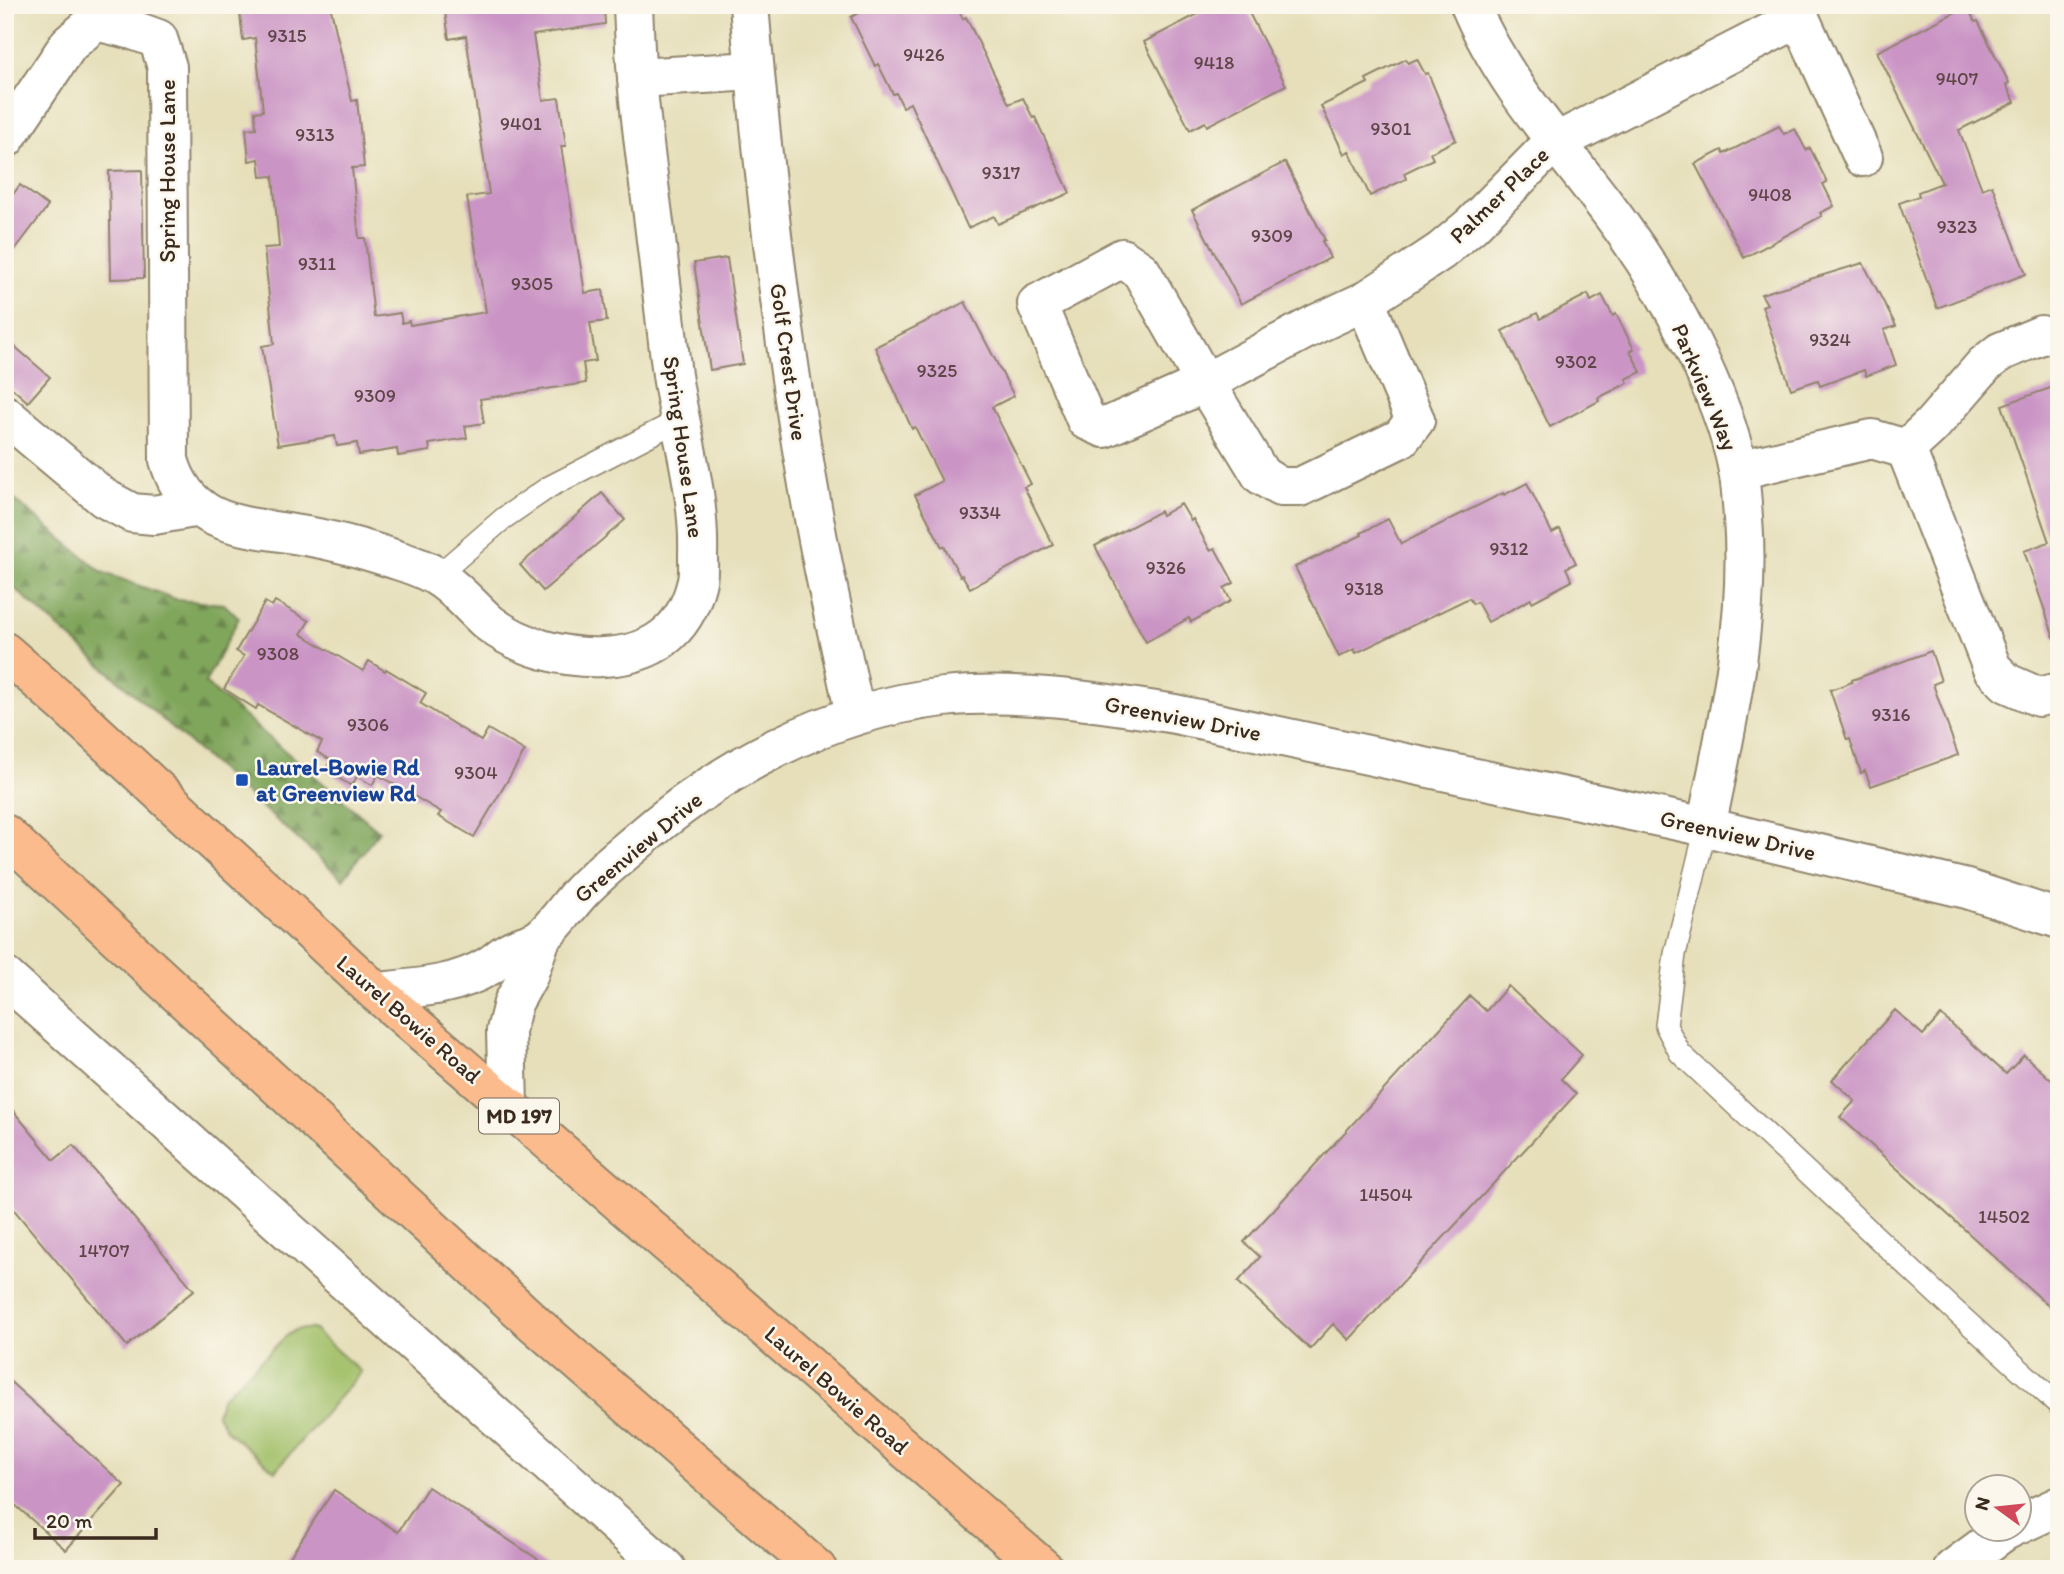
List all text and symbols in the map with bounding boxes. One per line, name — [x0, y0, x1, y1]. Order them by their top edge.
house number: 9315 — [267, 24, 307, 47]
house number: 9426 — [903, 43, 945, 66]
house number: 9418 — [1194, 51, 1234, 74]
house number: 9407 — [1936, 67, 1978, 90]
street label: Spring House Lane — [153, 79, 181, 263]
house number: 9401 — [500, 112, 542, 135]
house number: 9301 — [1371, 117, 1412, 140]
house number: 9313 — [295, 123, 335, 146]
street label: Palmer Place — [1443, 141, 1555, 249]
house number: 9317 — [982, 161, 1020, 184]
house number: 9408 — [1748, 183, 1792, 206]
house number: 9323 — [1937, 215, 1977, 238]
house number: 9309 — [1251, 224, 1293, 247]
house number: 9311 — [298, 252, 336, 275]
house number: 9305 — [511, 272, 553, 295]
street label: Golf Crest Drive — [764, 281, 814, 443]
street label: Parkview Way — [1666, 319, 1744, 455]
house number: 9324 — [1809, 328, 1851, 351]
house number: 9302 — [1555, 350, 1597, 373]
street label: Spring House Lane — [657, 354, 711, 540]
house number: 9325 — [917, 359, 957, 382]
house number: 9309 — [354, 384, 396, 407]
house number: 9334 — [959, 501, 1001, 524]
house number: 9312 — [1489, 537, 1529, 560]
house number: 9326 — [1146, 556, 1186, 579]
house number: 9318 — [1344, 577, 1384, 600]
house number: 9308 — [257, 642, 299, 665]
street label: Greenview Drive — [1102, 689, 1264, 747]
house number: 9316 — [1871, 703, 1911, 726]
house number: 9306 — [347, 713, 389, 736]
place label: Laurel-Bowie Rd at Greenview Rd — [256, 753, 420, 807]
house number: 9304 — [454, 761, 498, 784]
marker: Laurel-Bowie Rd at Greenview Rd — [234, 772, 250, 788]
street label: Greenview Drive — [568, 785, 708, 909]
street label: Greenview Drive — [1657, 803, 1819, 867]
street label: Laurel Bowie Road — [331, 949, 487, 1090]
road number: MD 197 — [479, 1098, 559, 1134]
house number: 14504 — [1359, 1183, 1413, 1206]
house number: 14502 — [1978, 1205, 2030, 1228]
house number: 14707 — [79, 1239, 129, 1262]
street label: Laurel Bowie Road — [759, 1320, 915, 1461]
north arrow — [1962, 1472, 2032, 1542]
text: N — [1969, 1495, 1995, 1513]
scale bar — [35, 1497, 156, 1541]
text: 20 m — [46, 1508, 93, 1533]

